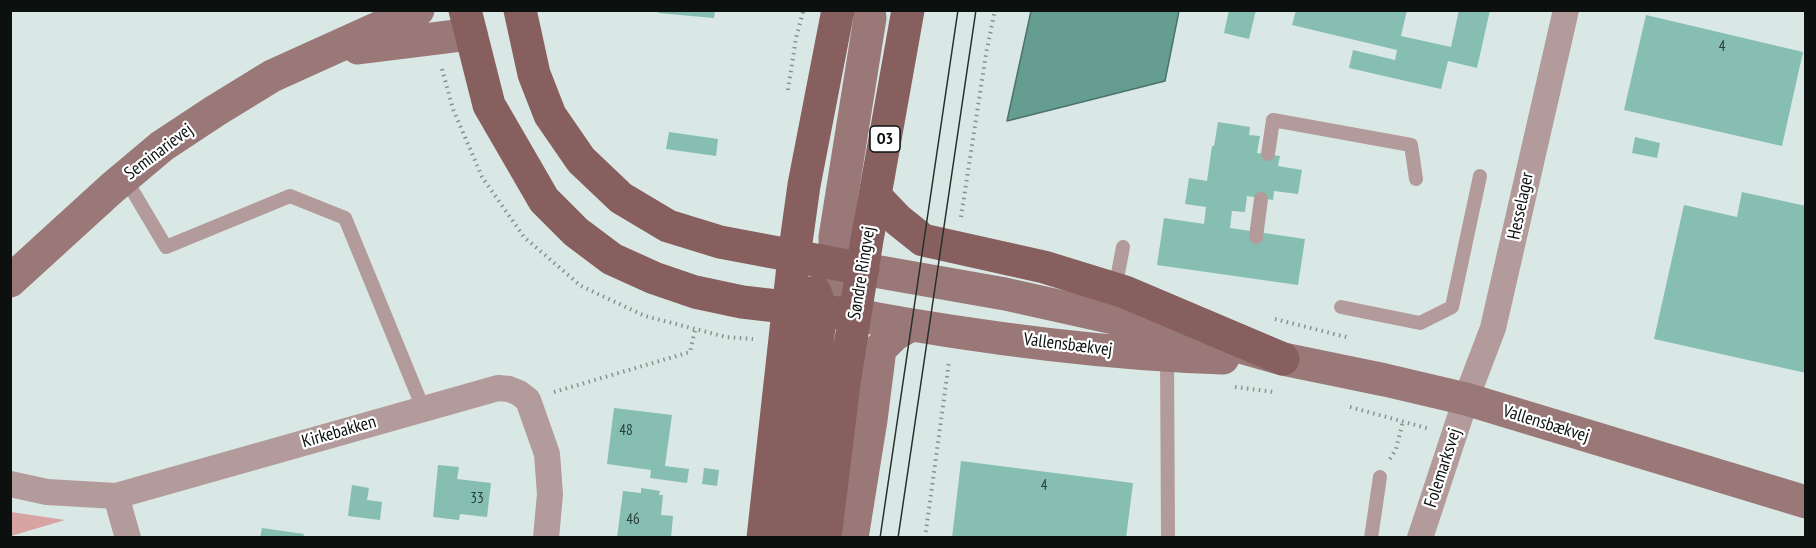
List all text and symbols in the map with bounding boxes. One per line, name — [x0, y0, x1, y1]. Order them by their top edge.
house number: 4 — [1719, 38, 1725, 56]
street label: Seminarievej — [121, 119, 197, 185]
road number: O3 — [870, 126, 900, 152]
street label: Hesselager — [1503, 170, 1539, 242]
street label: Søndre Ringvej — [844, 225, 880, 321]
street label: Vallensbækvej — [1022, 329, 1114, 361]
street label: Vallensbækvej — [1500, 401, 1592, 447]
street label: Kirkebakken — [299, 411, 379, 453]
house number: 48 — [619, 422, 633, 440]
street label: Folemarksvej — [1420, 426, 1466, 510]
house number: 4 — [1041, 477, 1047, 495]
house number: 33 — [470, 490, 484, 508]
house number: 46 — [626, 511, 640, 529]

